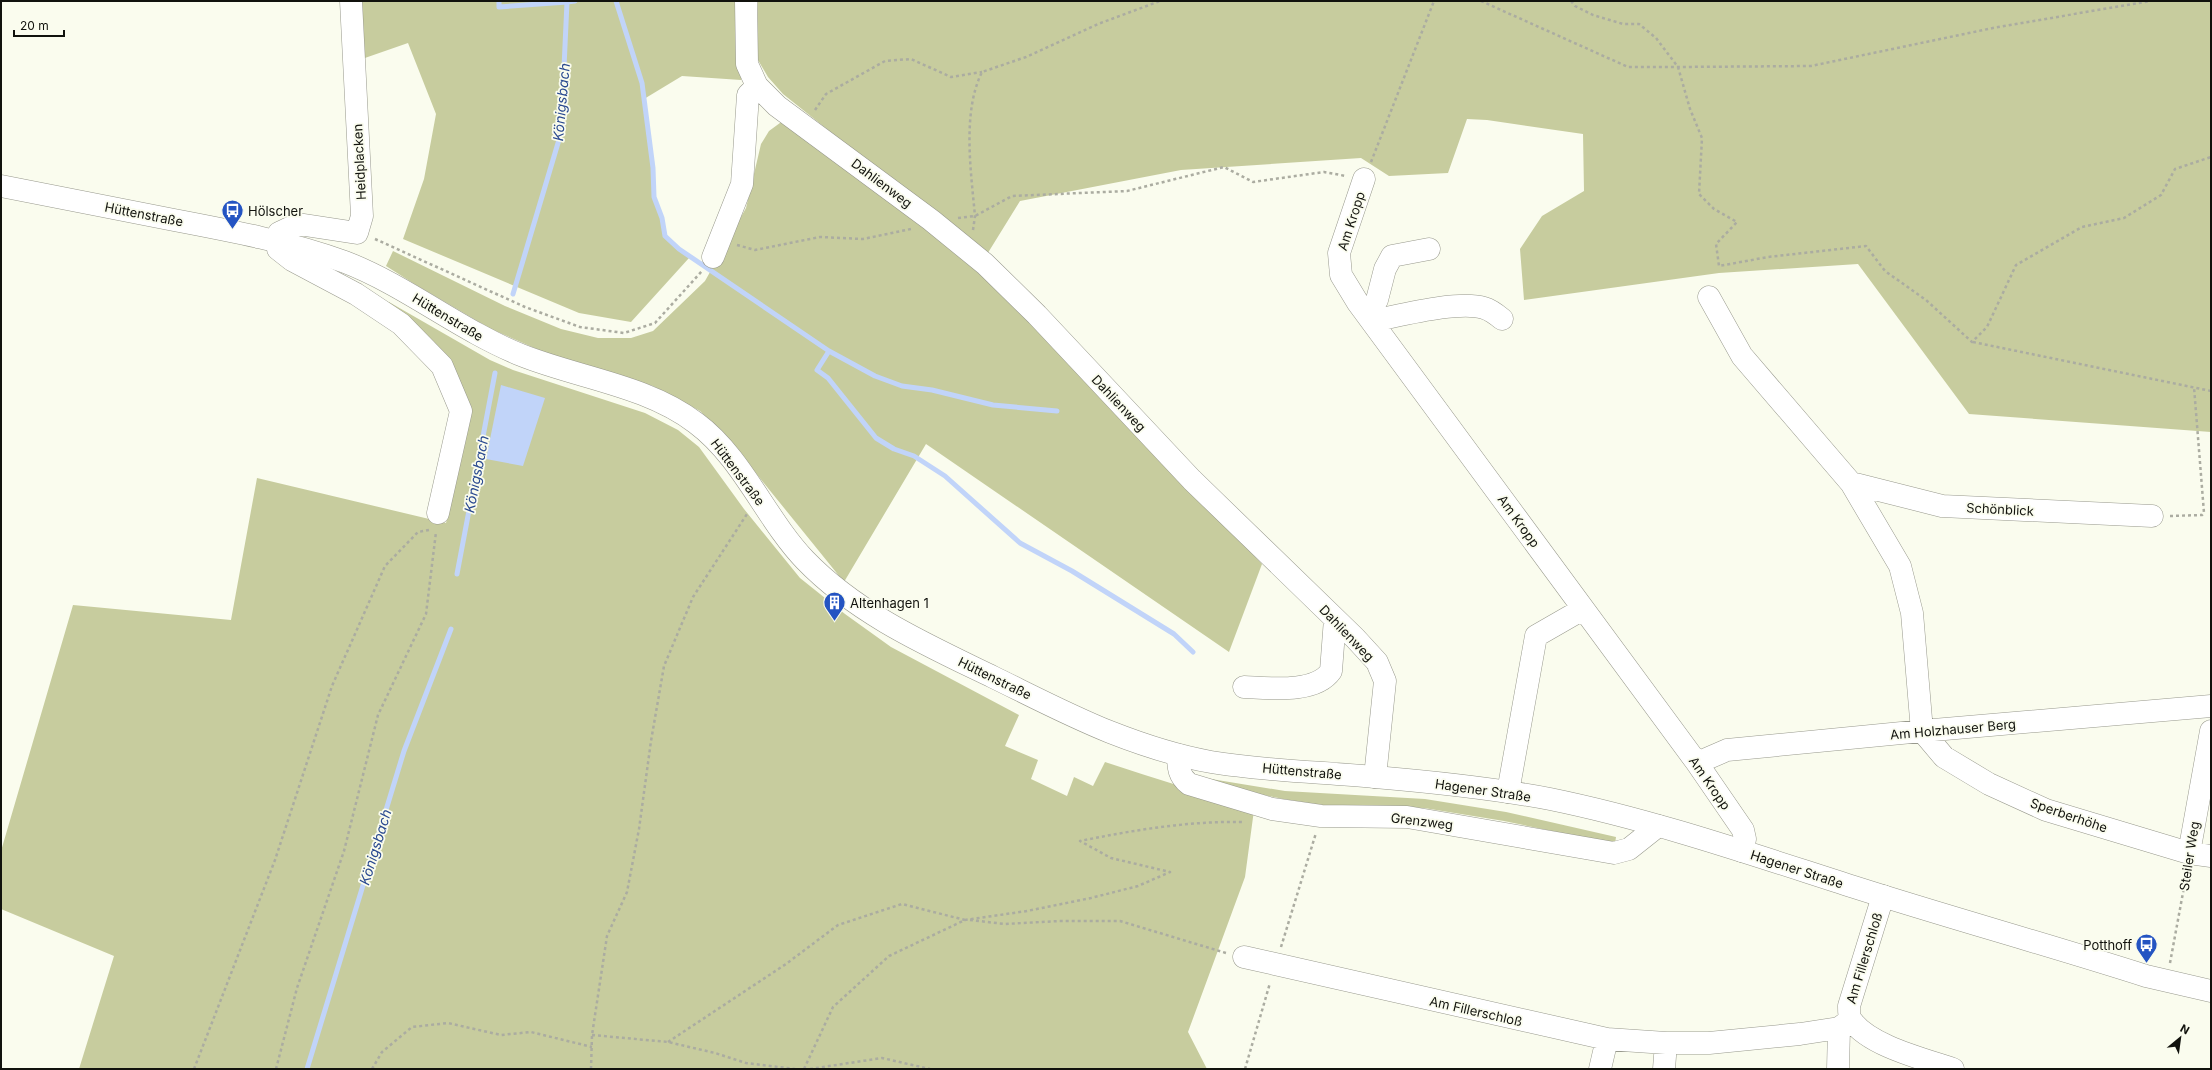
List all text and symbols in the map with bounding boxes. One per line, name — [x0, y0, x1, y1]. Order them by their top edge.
scale bar — [14, 12, 64, 38]
text: 20 m — [20, 18, 49, 33]
water label: Königsbach — [549, 62, 573, 142]
street label: Heidplacken — [349, 123, 369, 201]
street label: Dahlienweg — [848, 155, 916, 211]
street label: Am Kropp — [1334, 189, 1368, 253]
bus stop icon: Hölscher — [220, 198, 246, 231]
street label: Hüttenstraße — [103, 199, 185, 229]
place label: Hölscher — [248, 203, 303, 219]
street label: Hüttenstraße — [410, 290, 486, 344]
street label: Dahlienweg — [1089, 371, 1149, 435]
water label: Königsbach — [460, 434, 492, 514]
street label: Hüttenstraße — [708, 435, 768, 509]
street label: Am Kropp — [1495, 492, 1543, 550]
street label: Schönblick — [1966, 499, 2034, 519]
building icon: Altenhagen 1 — [821, 590, 847, 623]
place label: Altenhagen 1 — [850, 595, 929, 611]
street label: Dahlienweg — [1316, 602, 1378, 664]
street label: Hüttenstraße — [956, 653, 1034, 703]
street label: Am Holzhauser Berg — [1889, 716, 2017, 742]
street label: Am Kropp — [1686, 753, 1734, 813]
street label: Hüttenstraße — [1262, 760, 1342, 782]
street label: Hagener Straße — [1434, 775, 1532, 805]
street label: Sperberhöhe — [2028, 794, 2110, 836]
water label: Königsbach — [355, 807, 395, 887]
street label: Grenzweg — [1390, 809, 1454, 833]
street label: Steiler Weg — [2176, 820, 2202, 892]
street label: Hagener Straße — [1749, 846, 1845, 892]
street label: Am Fillerschloß — [1843, 910, 1885, 1006]
bus stop icon: Potthoff — [2134, 932, 2160, 965]
place label: Potthoff — [2083, 937, 2132, 953]
street label: Am Fillerschloß — [1428, 993, 1524, 1029]
north arrow — [2160, 1018, 2200, 1058]
text: N — [2178, 1021, 2192, 1037]

